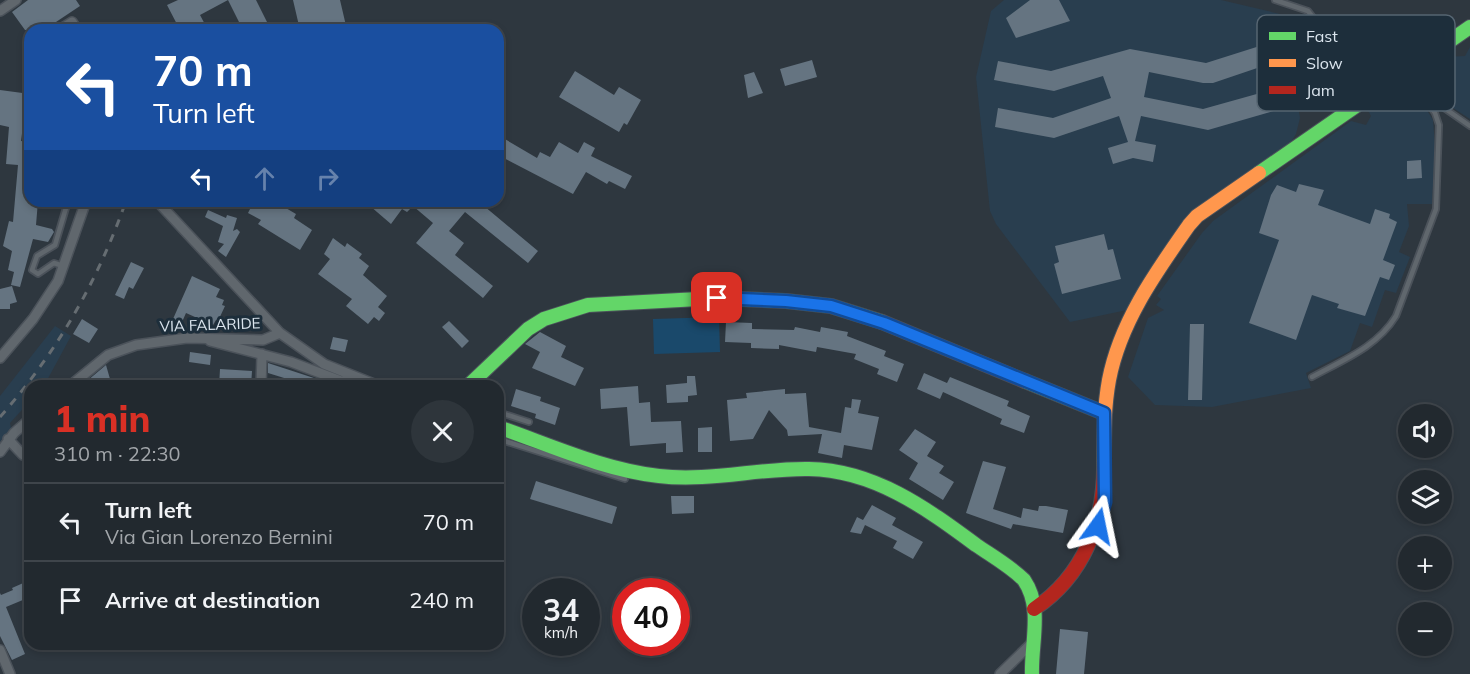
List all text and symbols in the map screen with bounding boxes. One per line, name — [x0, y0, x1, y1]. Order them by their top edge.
legend — [1257, 15, 1455, 111]
text: Fast — [1306, 26, 1338, 46]
text: 70 m — [153, 44, 253, 97]
icon: left — [54, 48, 132, 126]
text: Slow — [1306, 53, 1343, 73]
text: Jam — [1306, 80, 1335, 100]
text: Turn left — [153, 96, 255, 130]
icon: left — [185, 162, 218, 195]
icon: ahead — [248, 162, 281, 195]
icon: right — [311, 162, 344, 195]
pin — [691, 272, 742, 323]
icon: arrive — [700, 281, 733, 314]
street label: VIA FALARIDE — [159, 313, 261, 336]
text: 1 min — [54, 396, 150, 441]
button: close — [411, 400, 474, 463]
map controls — [1398, 404, 1452, 656]
button: sound — [1398, 404, 1452, 458]
text: 310 m · 22:30 — [54, 441, 180, 466]
button: layers — [1398, 470, 1452, 524]
position arrow — [1066, 494, 1130, 558]
text: Turn left — [105, 496, 192, 524]
icon: left — [54, 506, 87, 539]
text: 70 m — [423, 508, 474, 536]
text: Via Gian Lorenzo Bernini — [105, 524, 333, 549]
button: + — [1398, 536, 1452, 590]
speed limit sign: 40 — [612, 578, 690, 656]
icon: arrive — [54, 584, 87, 617]
text: Arrive at destination — [105, 586, 320, 614]
text: 240 m — [409, 586, 474, 614]
text: 34 — [543, 591, 579, 629]
button: − — [1398, 602, 1452, 656]
text: km/h — [544, 623, 578, 642]

